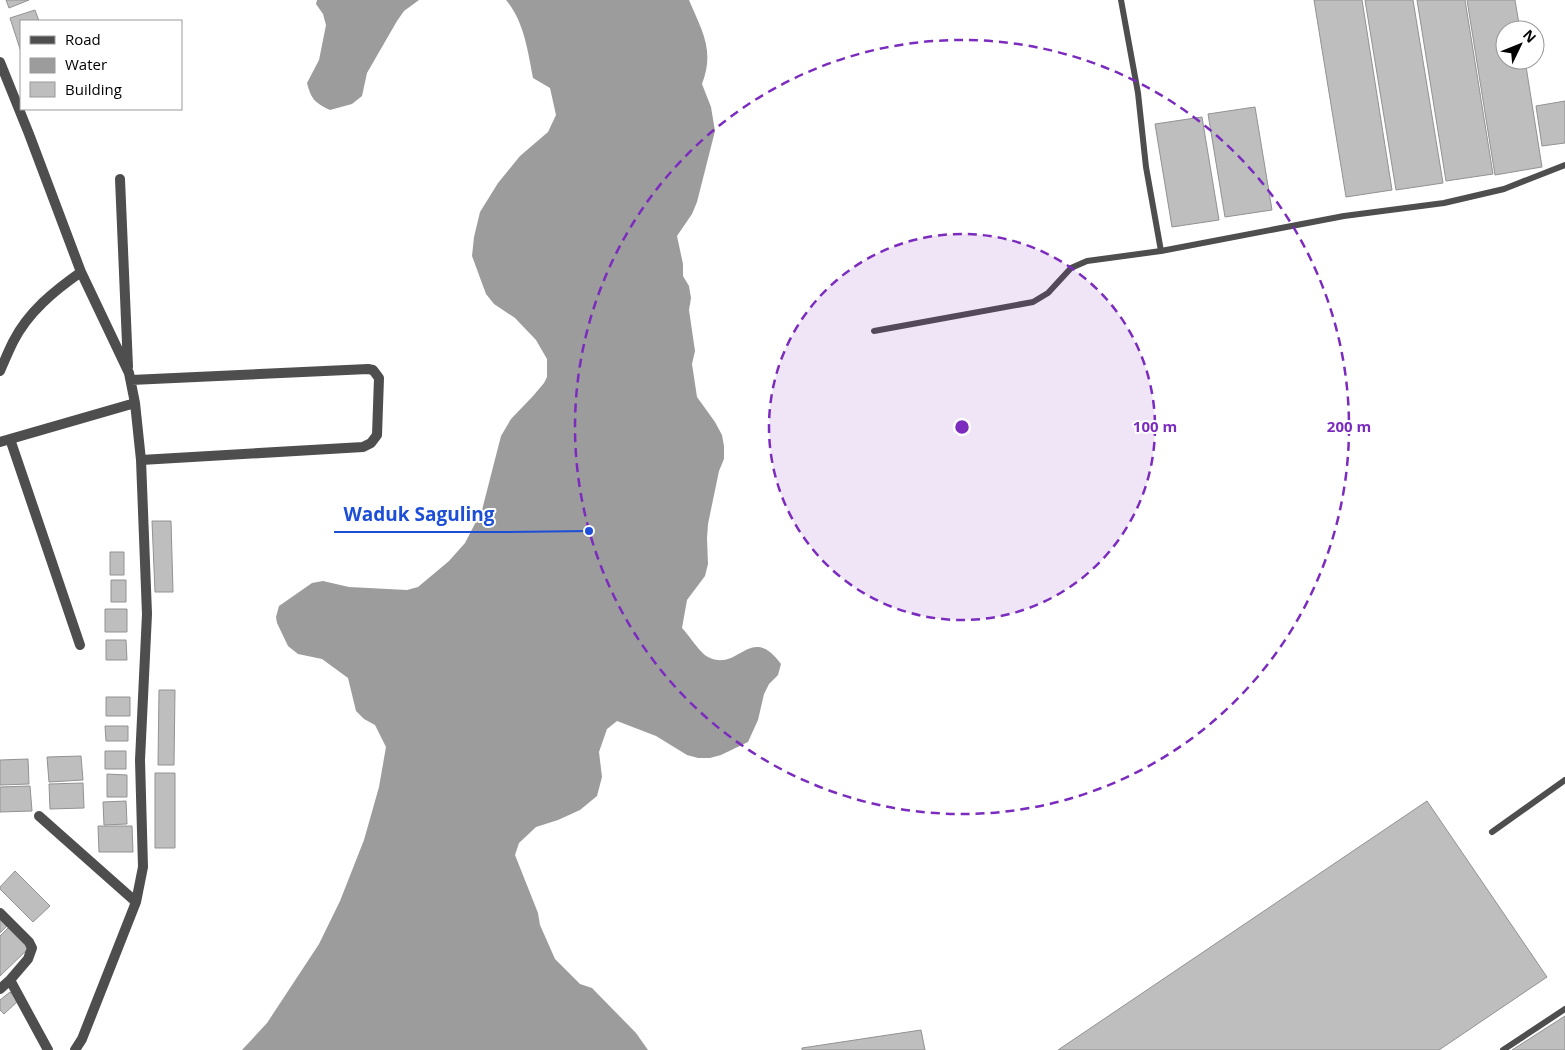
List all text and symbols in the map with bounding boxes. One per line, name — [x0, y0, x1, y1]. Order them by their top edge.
legend — [20, 20, 182, 110]
north arrow — [1495, 20, 1545, 70]
text: N — [1519, 25, 1541, 46]
text: Road — [65, 29, 101, 49]
text: Water — [65, 54, 107, 74]
text: Building — [65, 79, 122, 99]
text: 100 m — [1133, 416, 1177, 436]
text: 200 m — [1327, 416, 1371, 436]
centre of rings — [953, 418, 971, 436]
callout: Waduk Saguling — [334, 498, 505, 532]
text: Waduk Saguling — [343, 501, 495, 527]

